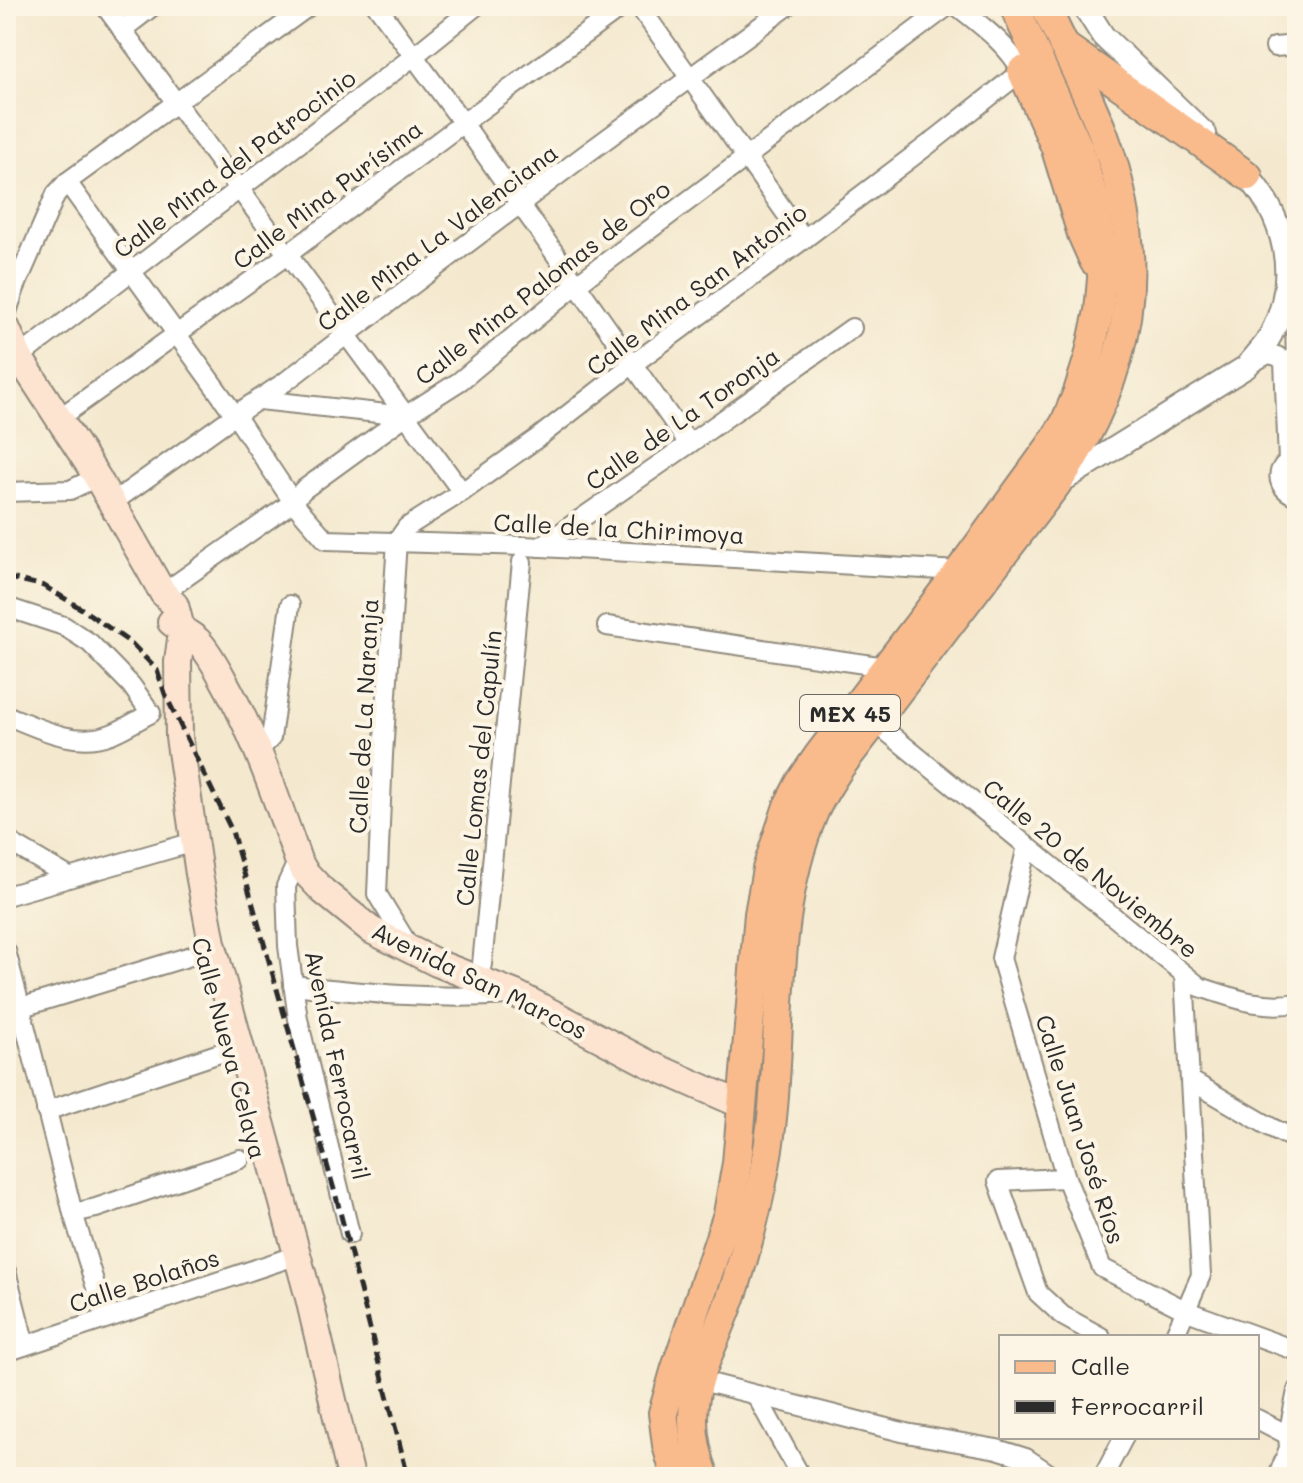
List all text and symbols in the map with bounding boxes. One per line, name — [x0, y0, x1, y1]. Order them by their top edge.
street label: Calle Mina del Patrocinio — [107, 62, 361, 264]
street label: Calle Mina Purísima — [226, 113, 428, 275]
street label: Calle Mina La Valenciana — [310, 136, 564, 338]
street label: Calle Mina Palomas de Oro — [408, 173, 676, 391]
street label: Calle Mina San Antonio — [580, 196, 812, 382]
street label: Calle de La Toronja — [579, 339, 785, 497]
street label: Calle de la Chirimoya — [493, 506, 745, 550]
street label: Calle de La Naranja — [341, 598, 385, 834]
street label: Calle Lomas del Capulín — [448, 628, 508, 908]
road number: MEX 45 — [800, 695, 900, 731]
street label: Calle 20 de Noviembre — [977, 771, 1205, 965]
street label: Avenida San Marcos — [367, 914, 593, 1046]
street label: Calle Nueva Celaya — [186, 934, 274, 1162]
street label: Avenida Ferrocarril — [299, 948, 377, 1182]
street label: Calle Juan José Ríos — [1029, 1010, 1133, 1248]
street label: Calle Bolaños — [65, 1241, 223, 1319]
legend — [999, 1335, 1259, 1439]
text: Calle — [1071, 1350, 1130, 1381]
text: Ferrocarril — [1071, 1390, 1204, 1421]

